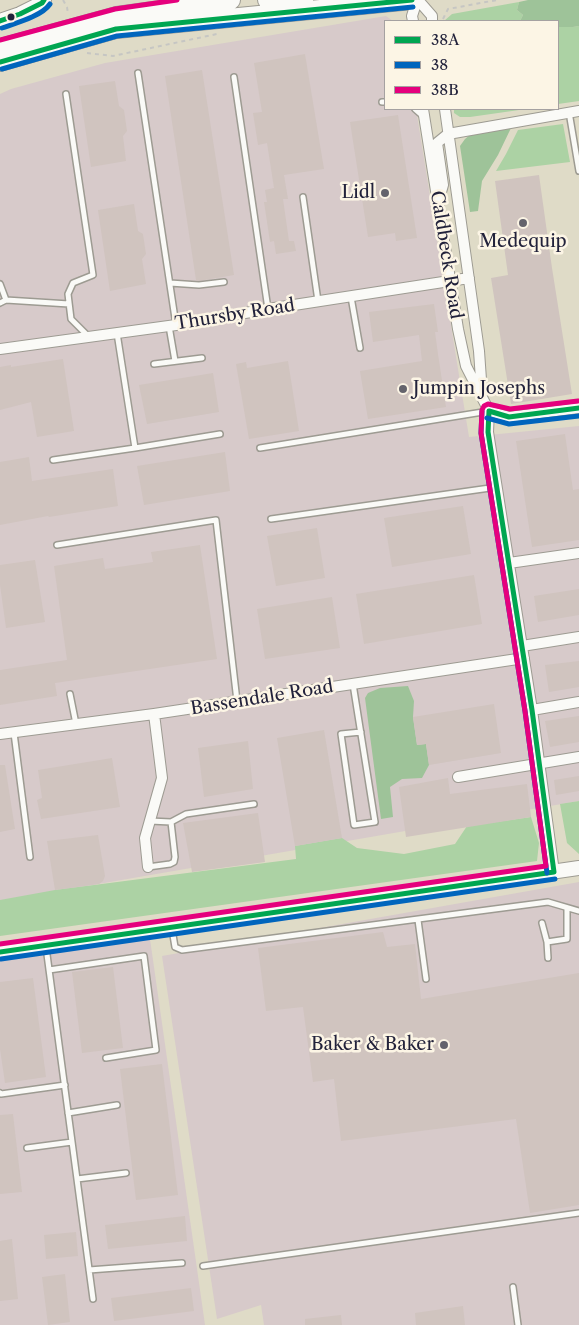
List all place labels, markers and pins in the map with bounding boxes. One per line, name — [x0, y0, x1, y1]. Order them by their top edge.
unlabelled marker — [6, 12, 16, 22]
place label: Lidl — [341, 182, 375, 204]
marker: Lidl — [379, 187, 391, 199]
marker: Medequip — [517, 217, 529, 229]
place label: Medequip — [479, 231, 567, 253]
place label: Jumpin Josephs — [413, 378, 545, 400]
marker: Jumpin Josephs — [397, 383, 409, 395]
place label: Baker & Baker — [311, 1034, 434, 1056]
marker: Baker & Baker — [438, 1039, 450, 1051]

